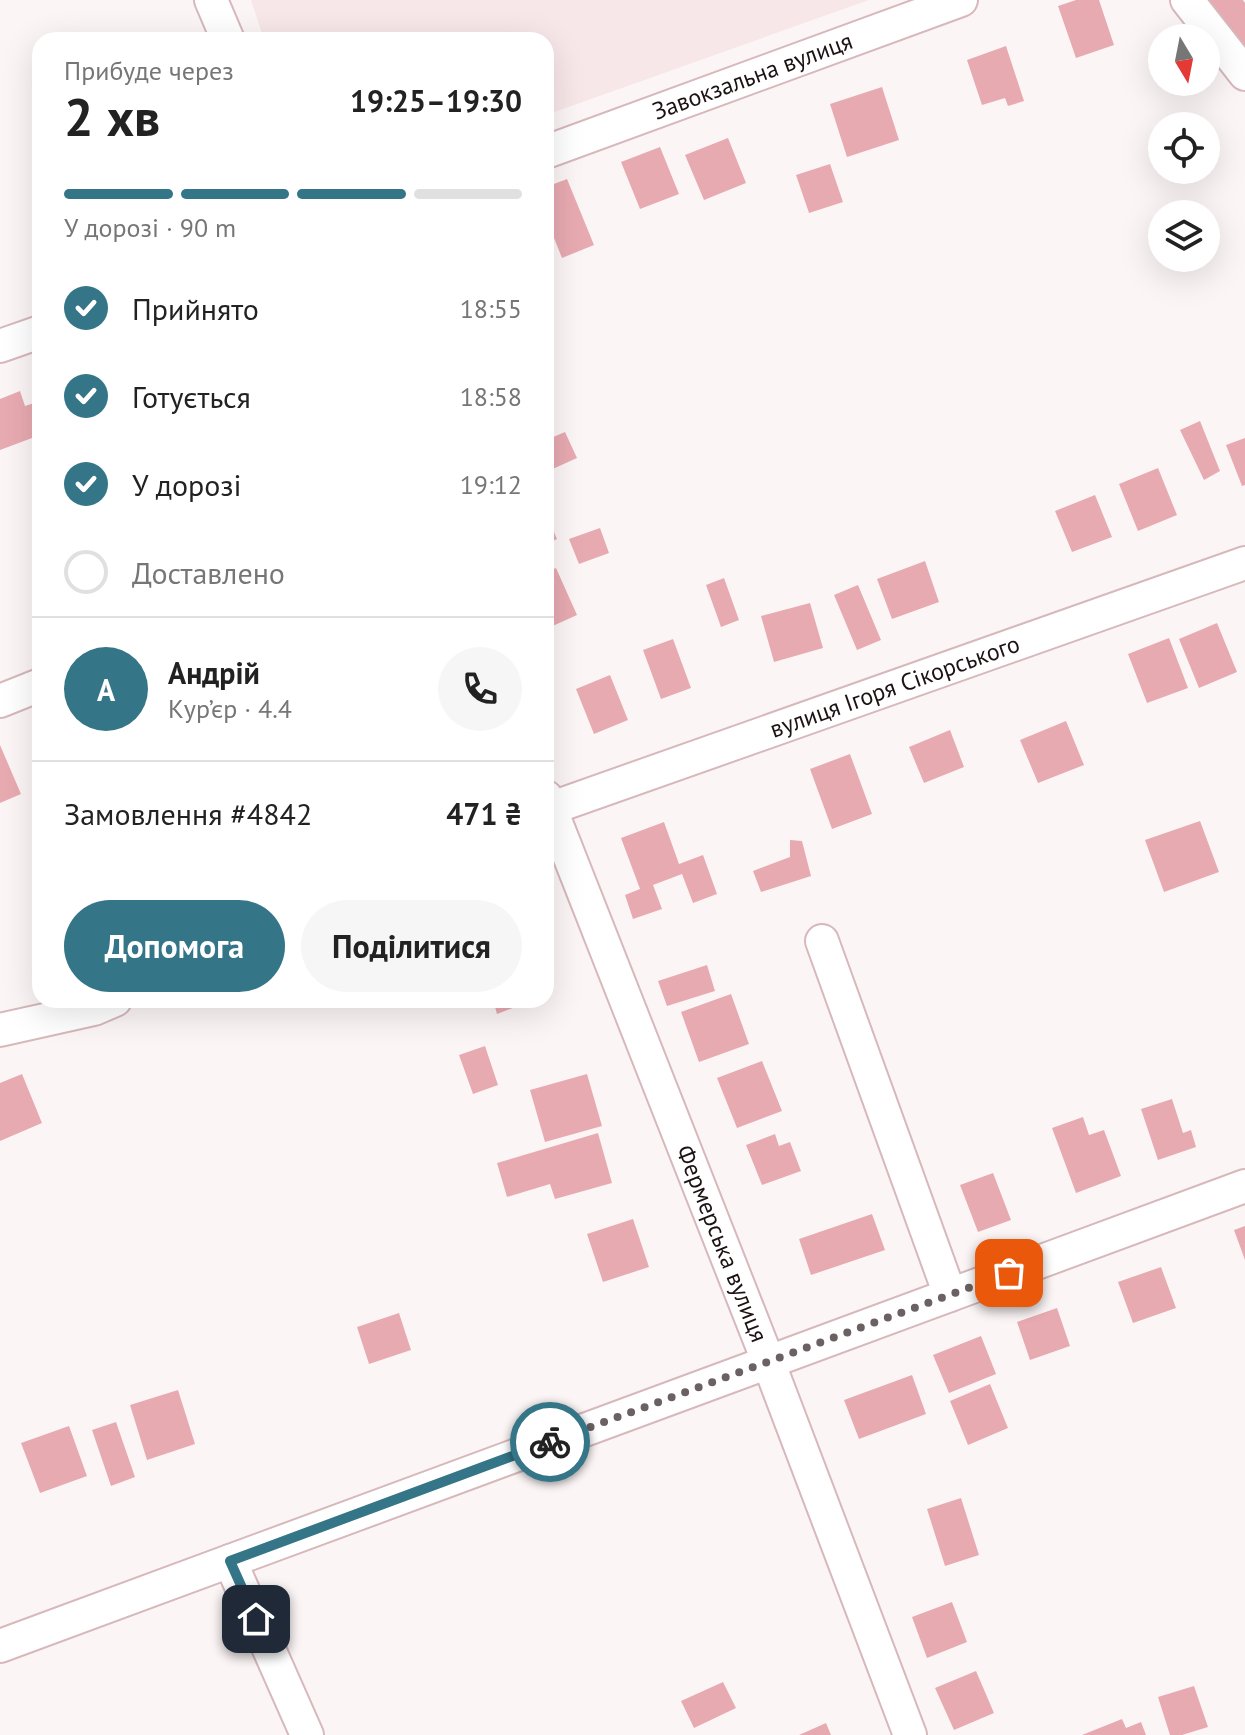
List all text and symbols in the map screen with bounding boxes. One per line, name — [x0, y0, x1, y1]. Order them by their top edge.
north arrow — [1148, 24, 1220, 96]
map controls — [1148, 24, 1220, 272]
street label: Завокзальна вулиця — [648, 25, 857, 127]
text: Прибуде через — [64, 54, 234, 87]
text: 19:25–19:30 — [350, 81, 522, 120]
text: 2 хв — [64, 83, 160, 150]
button: locate — [1148, 112, 1220, 184]
button: layers — [1148, 200, 1220, 272]
text: У дорозі · 90 m — [64, 211, 236, 244]
icon: check — [64, 286, 108, 330]
text: Прийнято — [132, 289, 259, 328]
text: 18:55 — [460, 292, 522, 325]
icon: check — [64, 374, 108, 418]
text: Готується — [132, 377, 251, 416]
text: 18:58 — [460, 380, 522, 413]
icon: check — [64, 462, 108, 506]
text: У дорозі — [132, 465, 242, 504]
text: 19:12 — [460, 468, 522, 501]
text: Доставлено — [132, 553, 285, 592]
street label: вулиця Ігоря Сікорського — [766, 628, 1024, 745]
button: phone — [438, 647, 522, 731]
text: Андрій — [168, 653, 260, 692]
text: А — [97, 670, 115, 709]
text: Кур’єр · 4.4 — [168, 692, 292, 725]
text: Замовлення #4842 — [64, 794, 312, 833]
text: 471 ₴ — [446, 794, 522, 833]
button: Допомога — [64, 900, 285, 992]
button: Поділитися — [301, 900, 522, 992]
street label: Фермерська вулиця — [670, 1141, 775, 1346]
pin — [975, 1239, 1043, 1307]
icon: bag — [987, 1251, 1031, 1295]
courier — [510, 1402, 590, 1482]
icon: bike — [528, 1420, 572, 1464]
pin — [222, 1585, 290, 1653]
icon: home — [234, 1597, 278, 1641]

